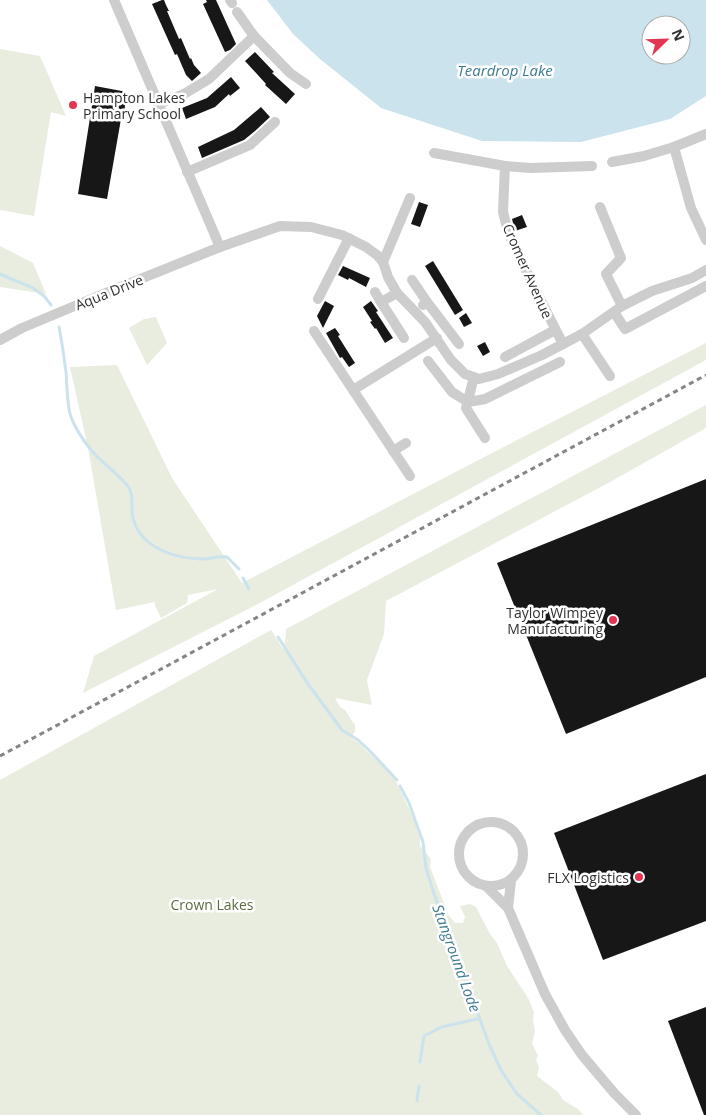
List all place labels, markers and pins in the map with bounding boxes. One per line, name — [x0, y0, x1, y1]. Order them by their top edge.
place label: Hampton Lakes Primary School — [83, 88, 186, 123]
marker: Hampton Lakes Primary School — [67, 99, 79, 111]
place label: Taylor Wimpey Manufacturing — [506, 603, 604, 638]
marker: Taylor Wimpey Manufacturing — [607, 614, 619, 626]
place label: FLX Logistics — [547, 868, 629, 887]
marker: FLX Logistics — [633, 871, 645, 883]

